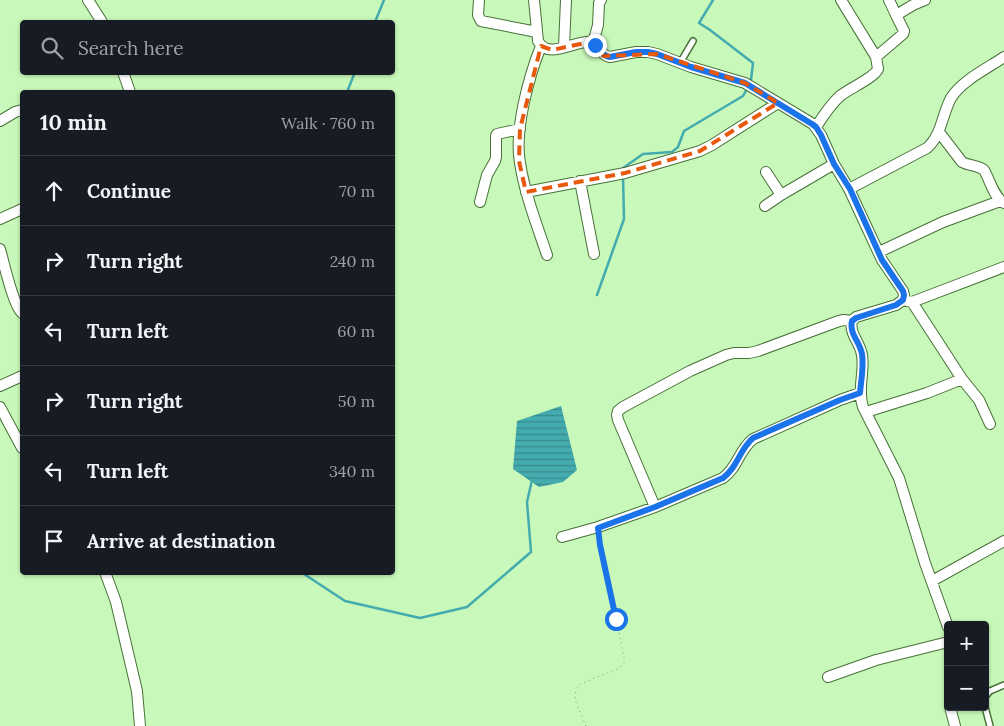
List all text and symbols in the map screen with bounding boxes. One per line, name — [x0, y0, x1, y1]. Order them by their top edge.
search box — [20, 20, 395, 75]
icon: search — [38, 34, 66, 62]
route end — [584, 34, 607, 57]
text: Search here — [78, 36, 184, 60]
text: 10 min — [40, 109, 107, 136]
text: Walk · 760 m — [281, 113, 375, 133]
icon: ahead — [40, 177, 68, 205]
text: Continue — [87, 179, 171, 203]
text: 70 m — [339, 181, 375, 201]
icon: right — [40, 247, 68, 275]
text: Turn right — [87, 249, 183, 273]
text: 240 m — [330, 251, 375, 271]
icon: left — [40, 317, 68, 345]
text: Turn left — [87, 319, 168, 343]
text: 60 m — [337, 321, 375, 341]
icon: right — [40, 387, 68, 415]
text: Turn right — [87, 389, 183, 413]
text: 50 m — [338, 391, 375, 411]
icon: left — [40, 457, 68, 485]
text: Turn left — [87, 459, 168, 483]
text: 340 m — [329, 461, 375, 481]
icon: arrive — [40, 527, 68, 555]
text: Arrive at destination — [87, 529, 276, 553]
route start — [605, 608, 628, 631]
map controls — [944, 621, 989, 711]
button: + — [944, 621, 989, 666]
button: − — [944, 666, 989, 711]

